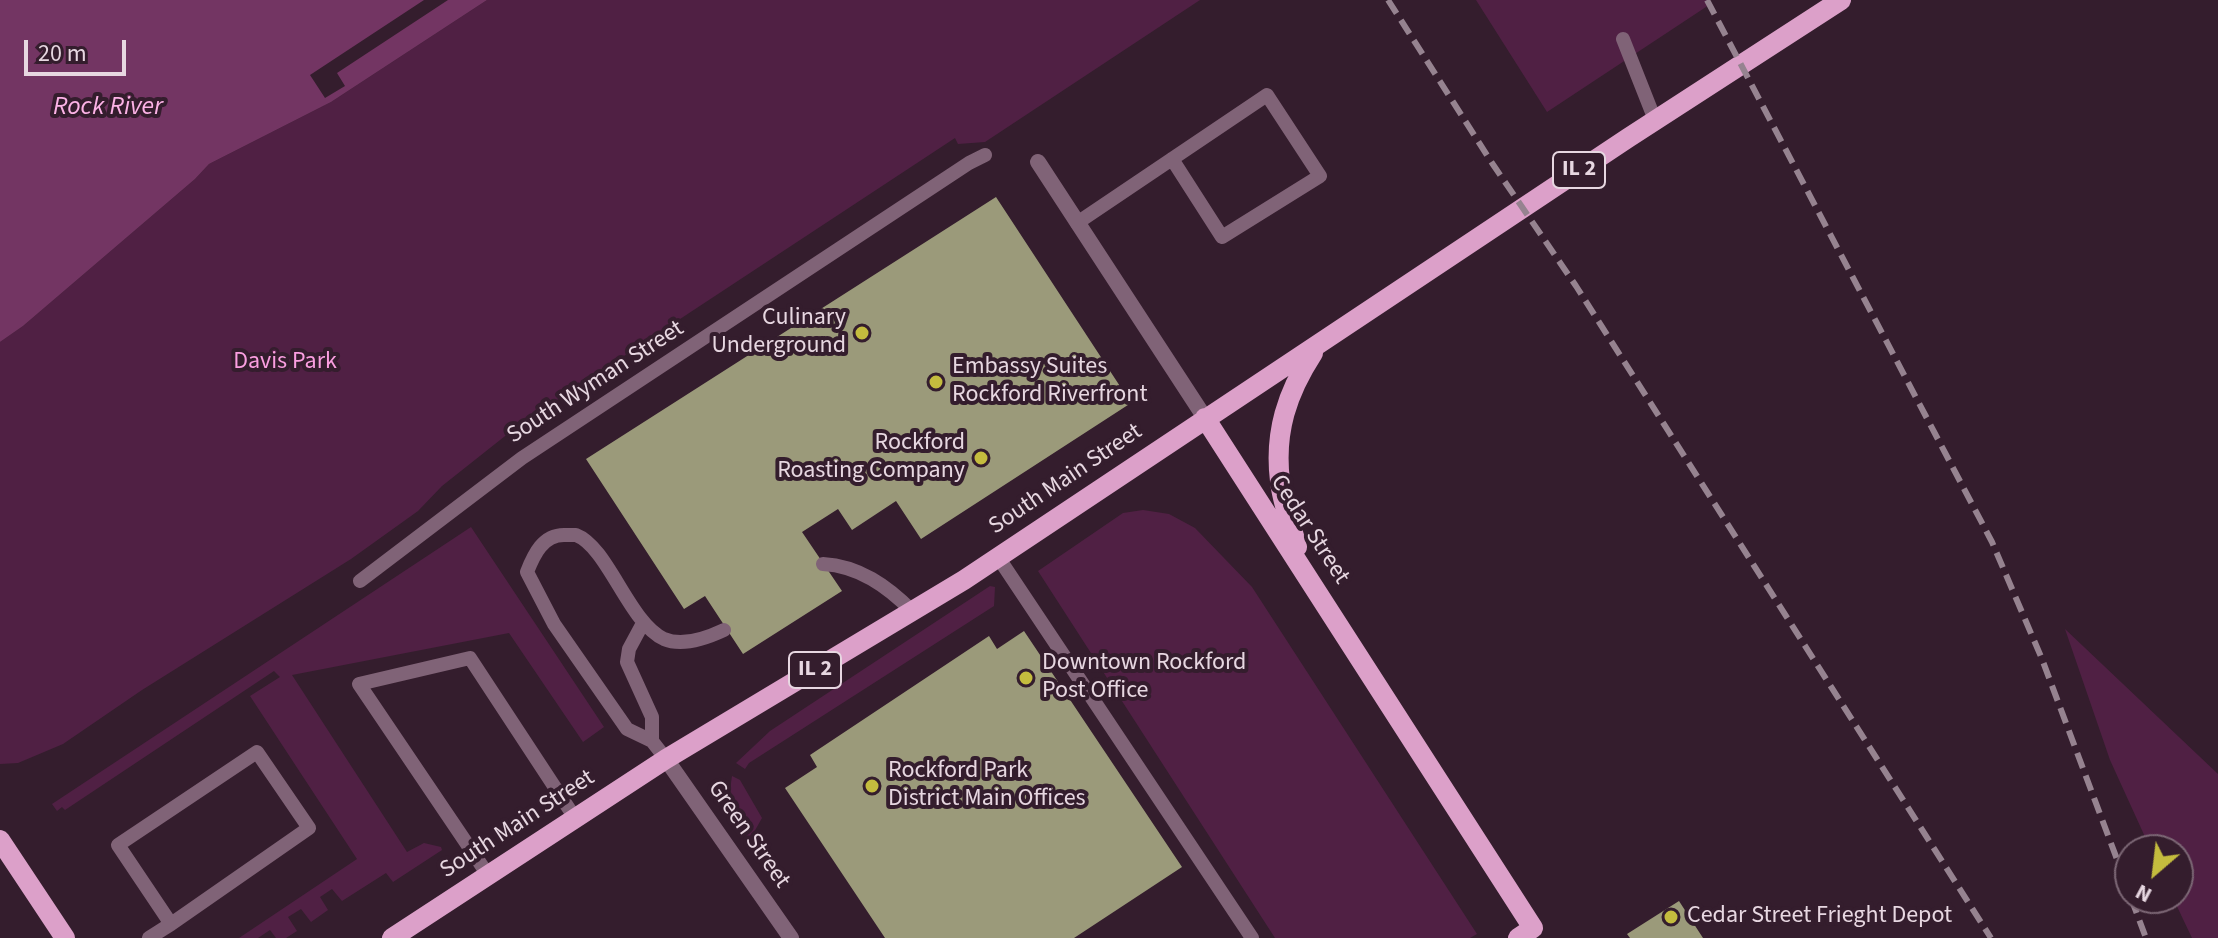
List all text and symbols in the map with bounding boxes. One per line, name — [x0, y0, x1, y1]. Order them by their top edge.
scale bar — [28, 24, 130, 74]
text: 20 m — [38, 36, 87, 71]
water label: Rock River — [53, 92, 163, 124]
road number: IL 2 — [1553, 152, 1605, 188]
place label: Culinary Underground — [711, 305, 846, 361]
street label: South Wyman Street — [502, 315, 690, 451]
marker: Culinary Underground — [853, 324, 871, 342]
park label: Davis Park — [233, 349, 337, 377]
place label: Embassy Suites Rockford Riverfront — [952, 354, 1147, 410]
marker: Embassy Suites Rockford Riverfront — [927, 373, 945, 391]
street label: South Main Street — [984, 418, 1148, 542]
place label: Rockford Roasting Company — [777, 430, 965, 486]
marker: Rockford Roasting Company — [972, 449, 990, 467]
street label: Cedar Street — [1263, 470, 1355, 590]
place label: Downtown Rockford Post Office — [1042, 650, 1246, 706]
road number: IL 2 — [789, 652, 841, 688]
marker: Downtown Rockford Post Office — [1017, 669, 1035, 687]
place label: Rockford Park District Main Offices — [888, 758, 1086, 814]
street label: South Main Street — [435, 764, 601, 886]
street label: Green Street — [700, 776, 796, 894]
marker: Rockford Park District Main Offices — [863, 777, 881, 795]
north arrow — [2114, 834, 2194, 914]
text: N — [2130, 876, 2158, 911]
place label: Cedar Street Frieght Depot — [1687, 903, 1952, 931]
marker: Cedar Street Frieght Depot — [1662, 908, 1680, 926]

